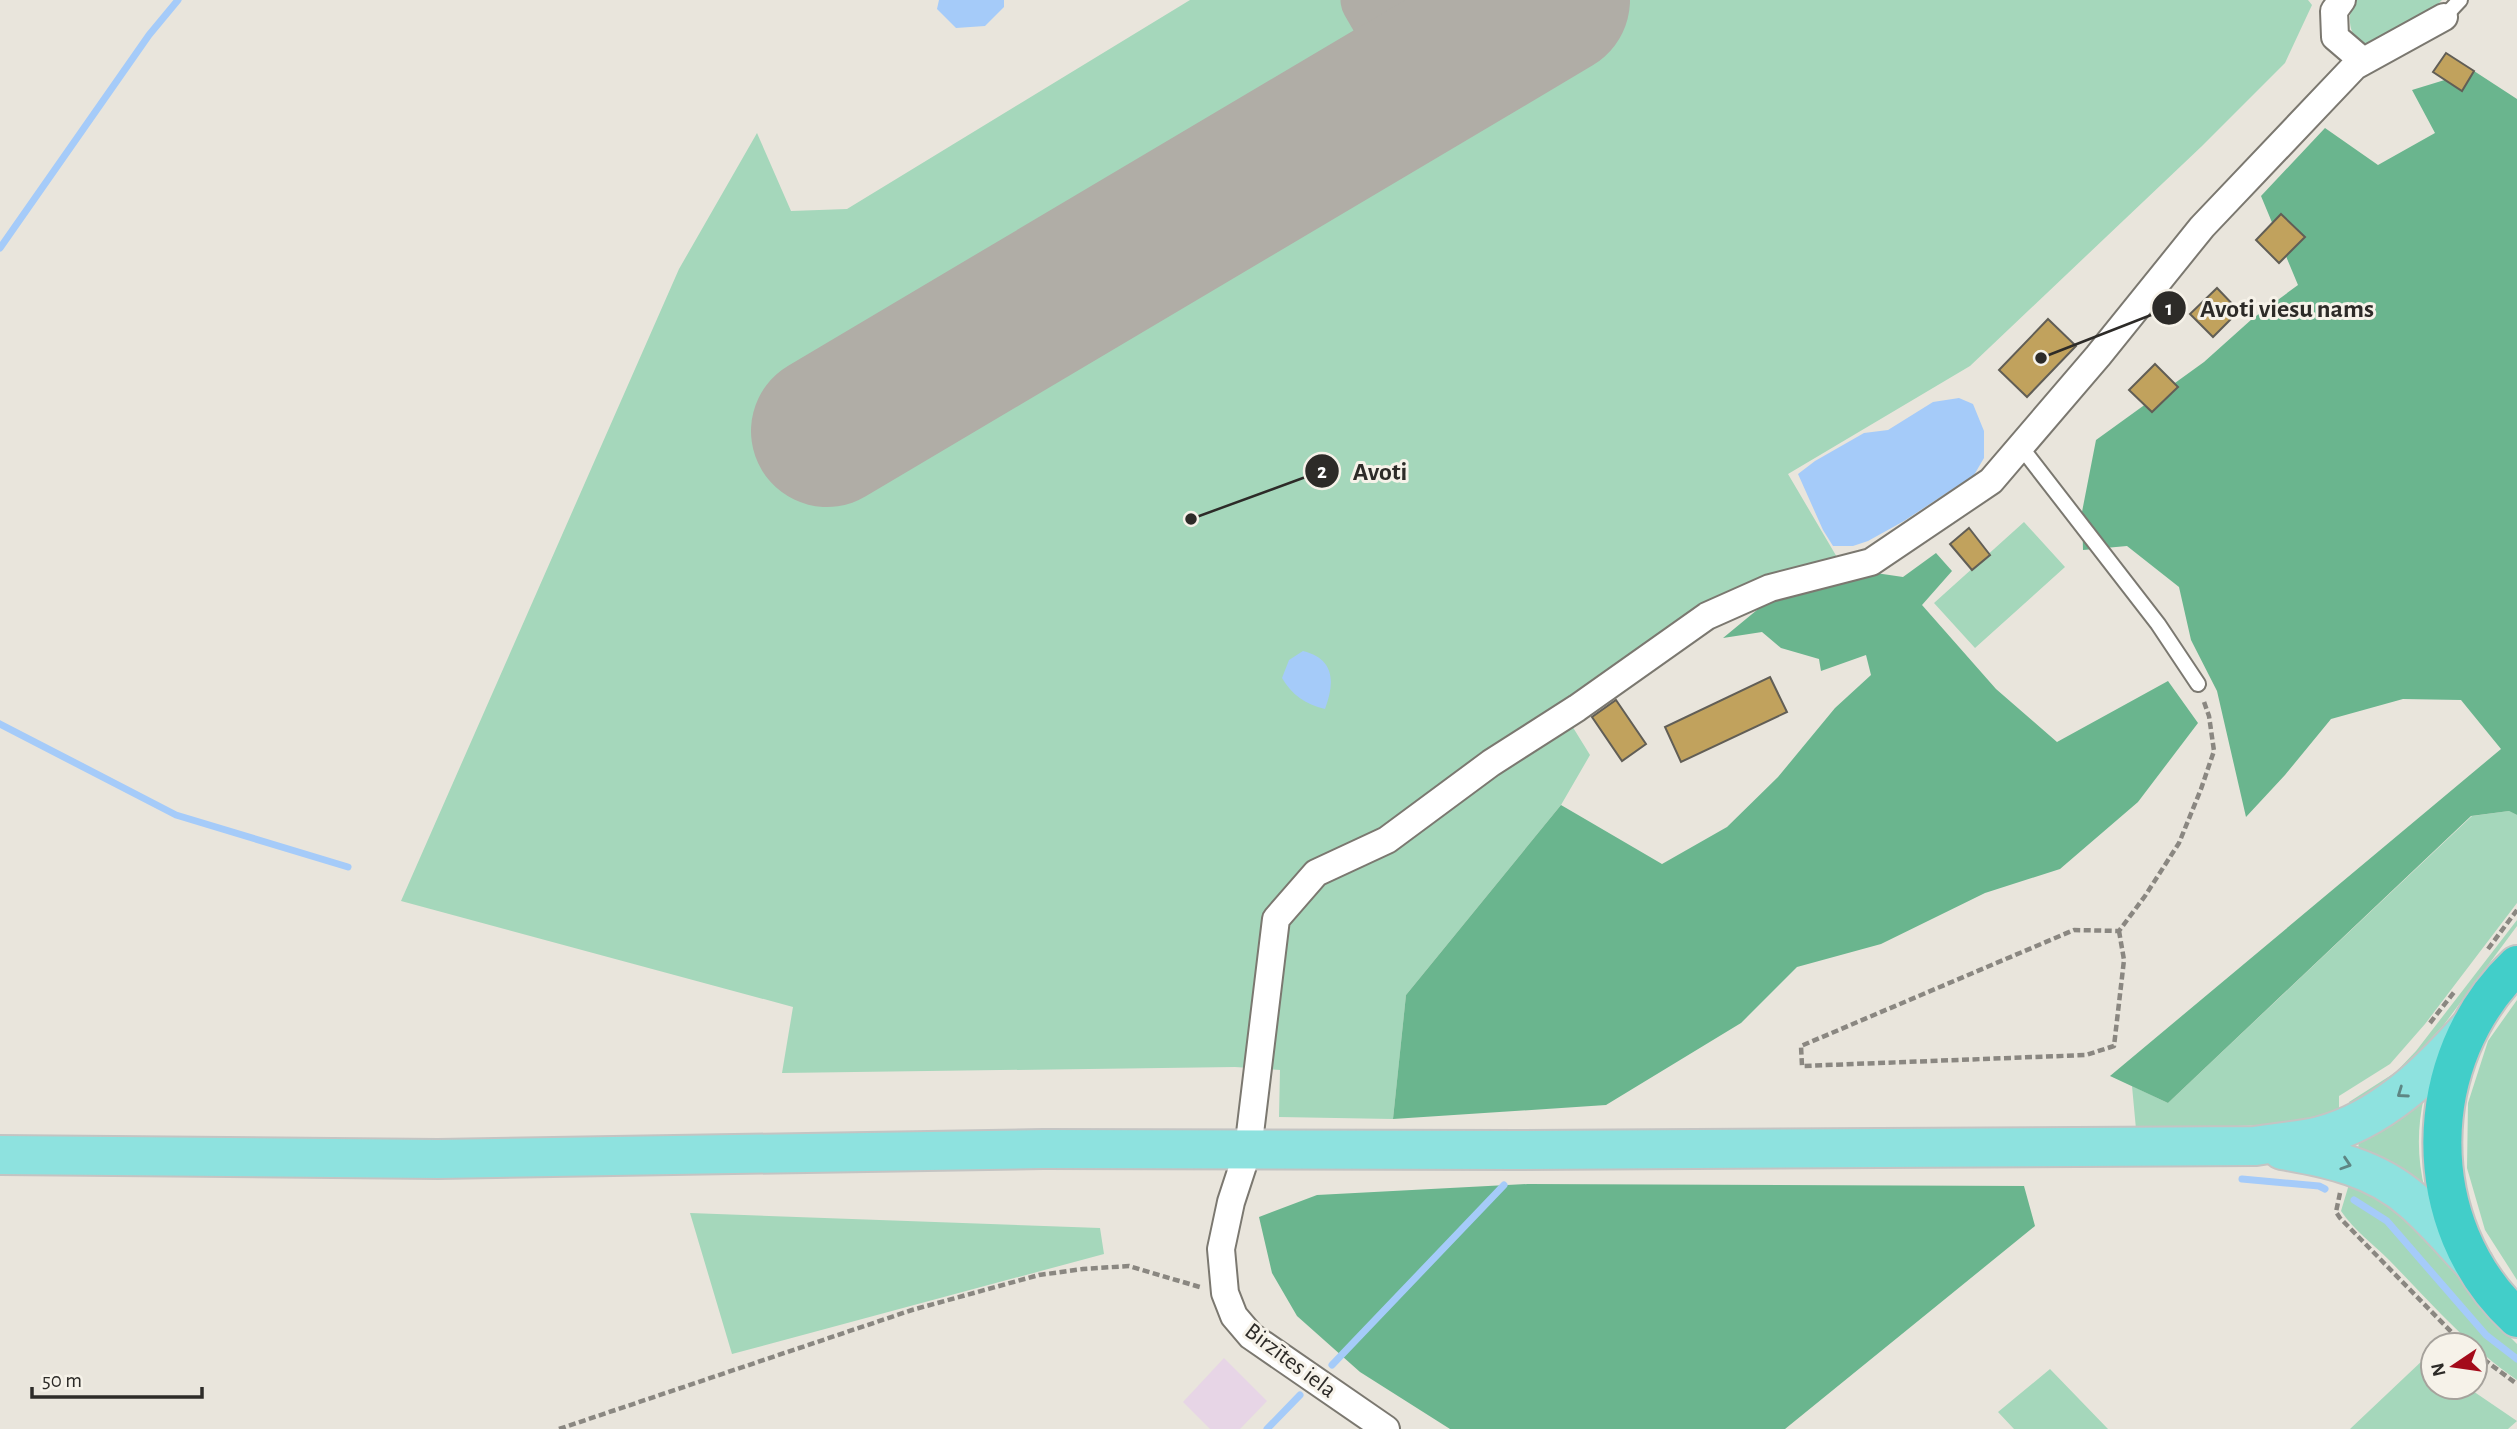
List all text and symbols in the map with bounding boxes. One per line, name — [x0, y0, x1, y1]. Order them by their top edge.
callout: Avoti viesu nams — [2151, 284, 2388, 331]
text: Avoti viesu nams — [2200, 296, 2374, 322]
text: 1 — [2165, 298, 2173, 319]
callout: Avoti — [1304, 448, 1422, 495]
text: Avoti — [1353, 459, 1407, 485]
text: 2 — [1317, 461, 1327, 482]
one-way arrow — [2397, 1085, 2410, 1097]
one-way arrow — [2340, 1156, 2352, 1171]
street label: Birzītes iela — [1240, 1319, 1340, 1403]
north arrow — [2419, 1331, 2489, 1401]
scale bar — [32, 1356, 201, 1400]
text: N — [2428, 1361, 2450, 1378]
text: 50 m — [42, 1370, 82, 1391]

